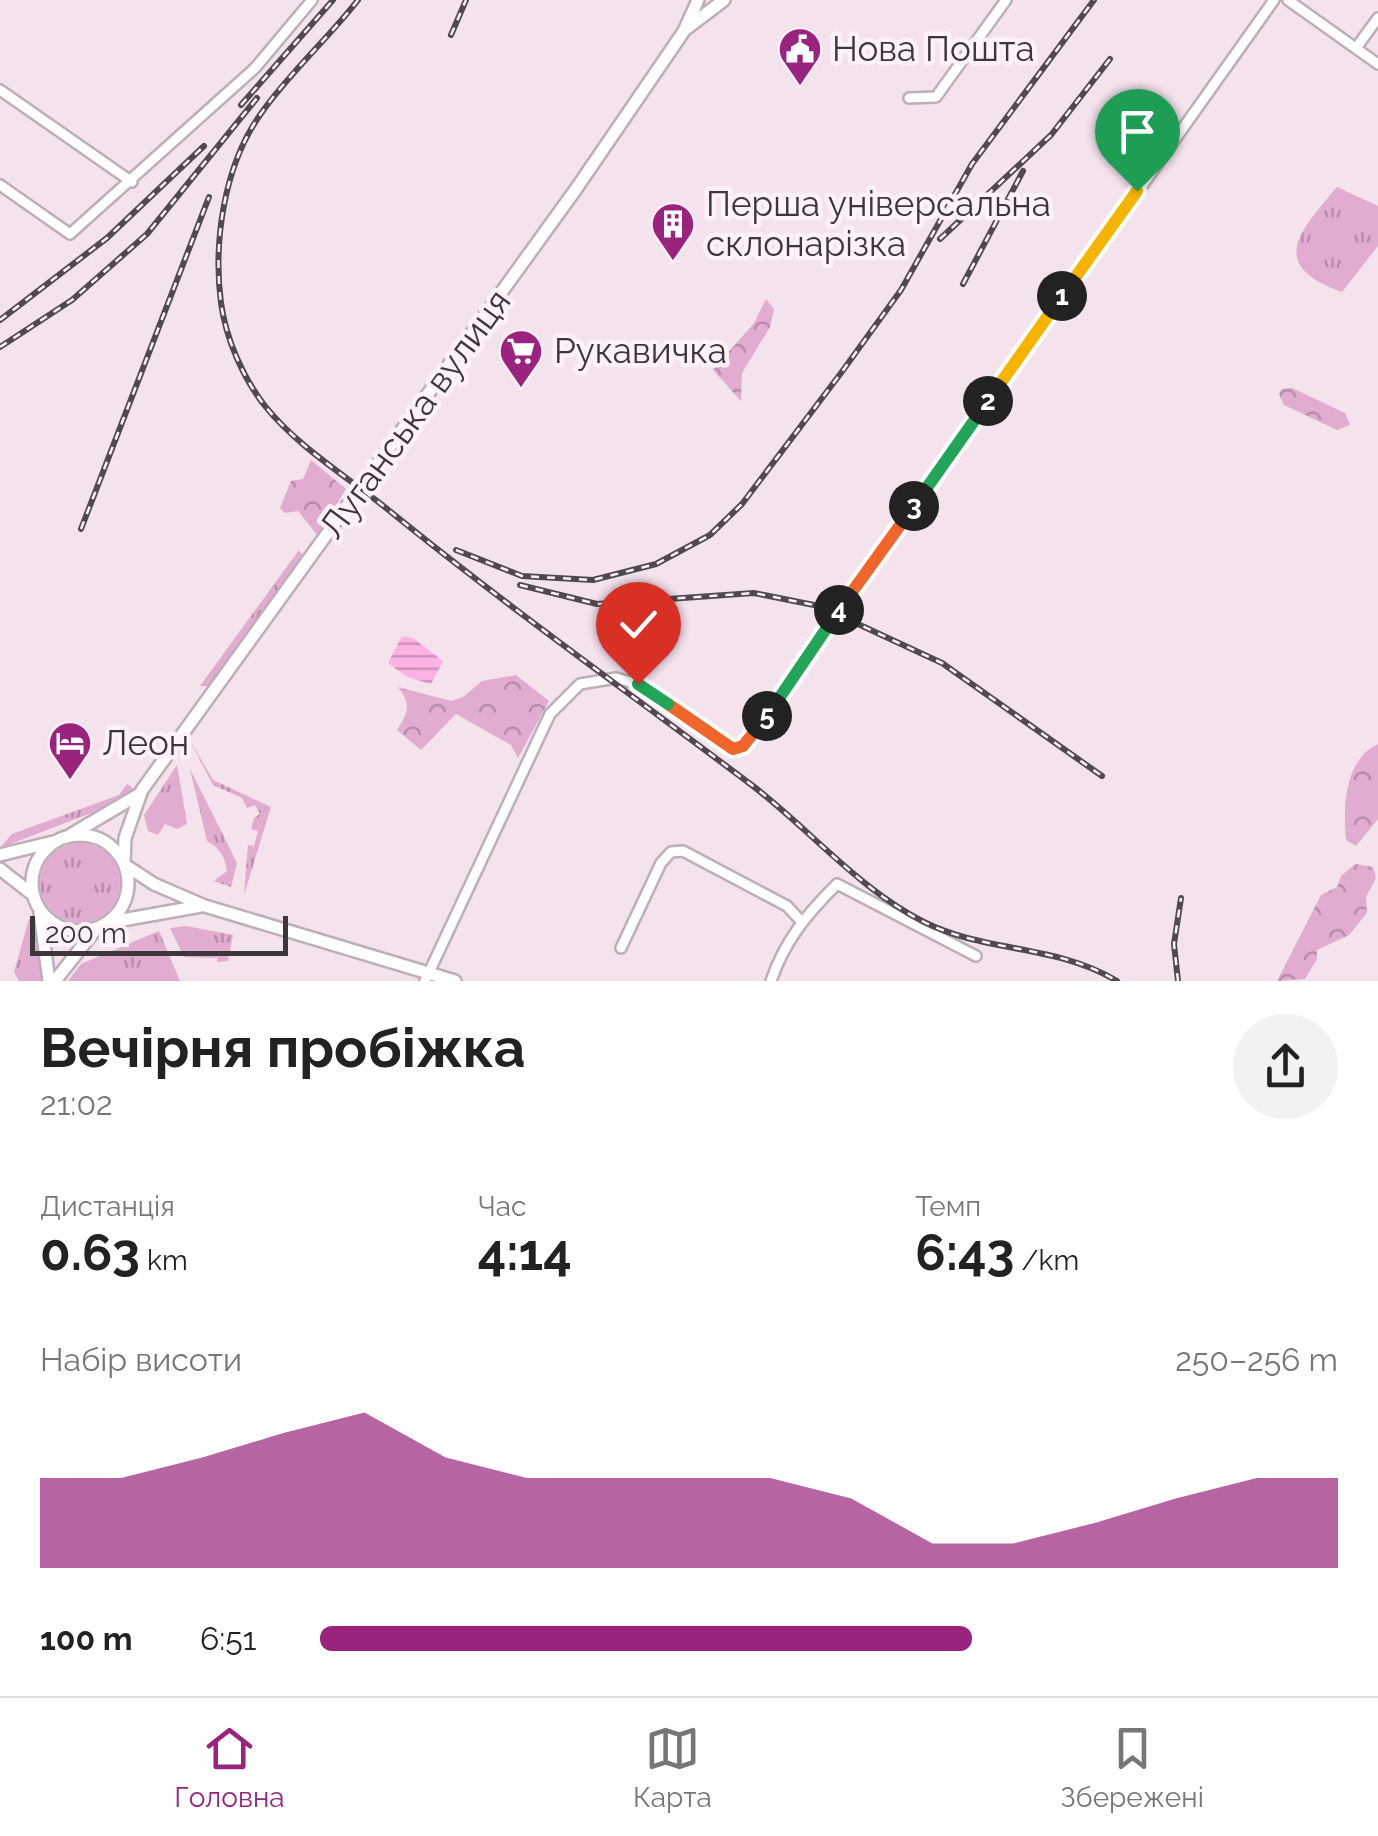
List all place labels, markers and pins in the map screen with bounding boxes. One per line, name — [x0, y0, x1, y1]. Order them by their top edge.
public building icon: Нова Пошта — [777, 26, 823, 87]
place label: Нова Пошта — [832, 28, 1035, 69]
pin — [1095, 89, 1180, 192]
place label: Перша універсальна склонарізка — [706, 183, 1051, 264]
building icon: Перша універсальна склонарізка — [650, 201, 696, 262]
pin: 1 — [1037, 271, 1087, 321]
supermarket icon: Рукавичка — [498, 328, 544, 389]
place label: Рукавичка — [554, 330, 727, 371]
pin: 2 — [963, 376, 1013, 426]
pin: 3 — [889, 481, 939, 531]
pin — [596, 582, 681, 685]
pin: 4 — [814, 585, 864, 635]
pin: 5 — [742, 691, 792, 741]
hotel icon: Леон — [47, 720, 93, 781]
place label: Леон — [102, 722, 189, 763]

